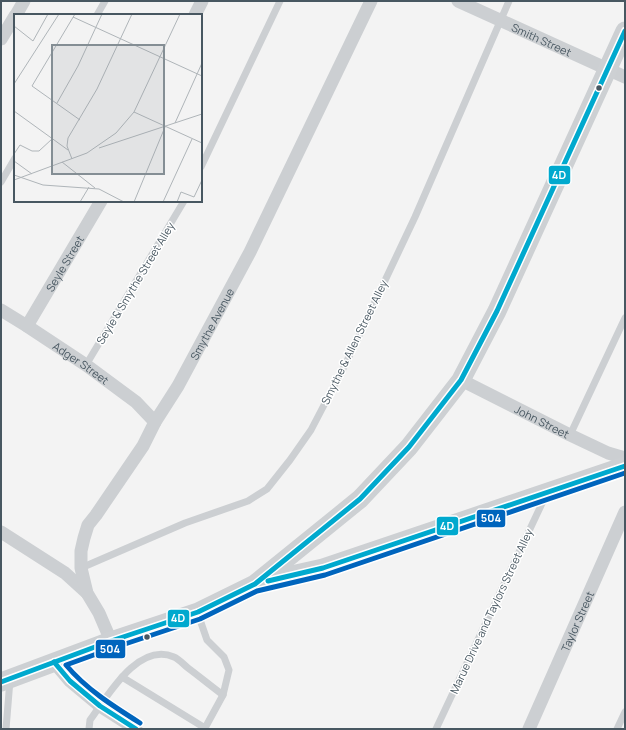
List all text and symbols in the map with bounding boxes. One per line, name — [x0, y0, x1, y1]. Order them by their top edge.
inset map — [14, 14, 202, 202]
street label: Smith Street — [509, 19, 574, 59]
unlabelled marker — [594, 83, 604, 93]
line badge: 4D — [548, 165, 571, 185]
text: 4D — [552, 167, 566, 182]
street label: Seyle & Smythe Street Alley — [93, 219, 178, 347]
street label: Seyle Street — [42, 232, 87, 294]
street label: Smythe & Allen Street Alley — [317, 277, 391, 407]
street label: Smythe Avenue — [186, 285, 237, 362]
street label: Adger Street — [50, 338, 112, 387]
street label: John Street — [512, 401, 572, 441]
line badge: 504 — [476, 509, 506, 528]
text: 504 — [481, 510, 501, 525]
line badge: 4D — [436, 516, 459, 536]
text: 4D — [440, 518, 454, 533]
street label: Marue Drive and Taylors Street Alley — [446, 526, 536, 696]
street label: Taylor Street — [557, 588, 597, 654]
line badge: 4D — [167, 609, 190, 628]
text: 4D — [171, 610, 185, 625]
unlabelled marker — [142, 632, 152, 642]
line badge: 504 — [95, 639, 126, 659]
text: 504 — [100, 641, 120, 656]

